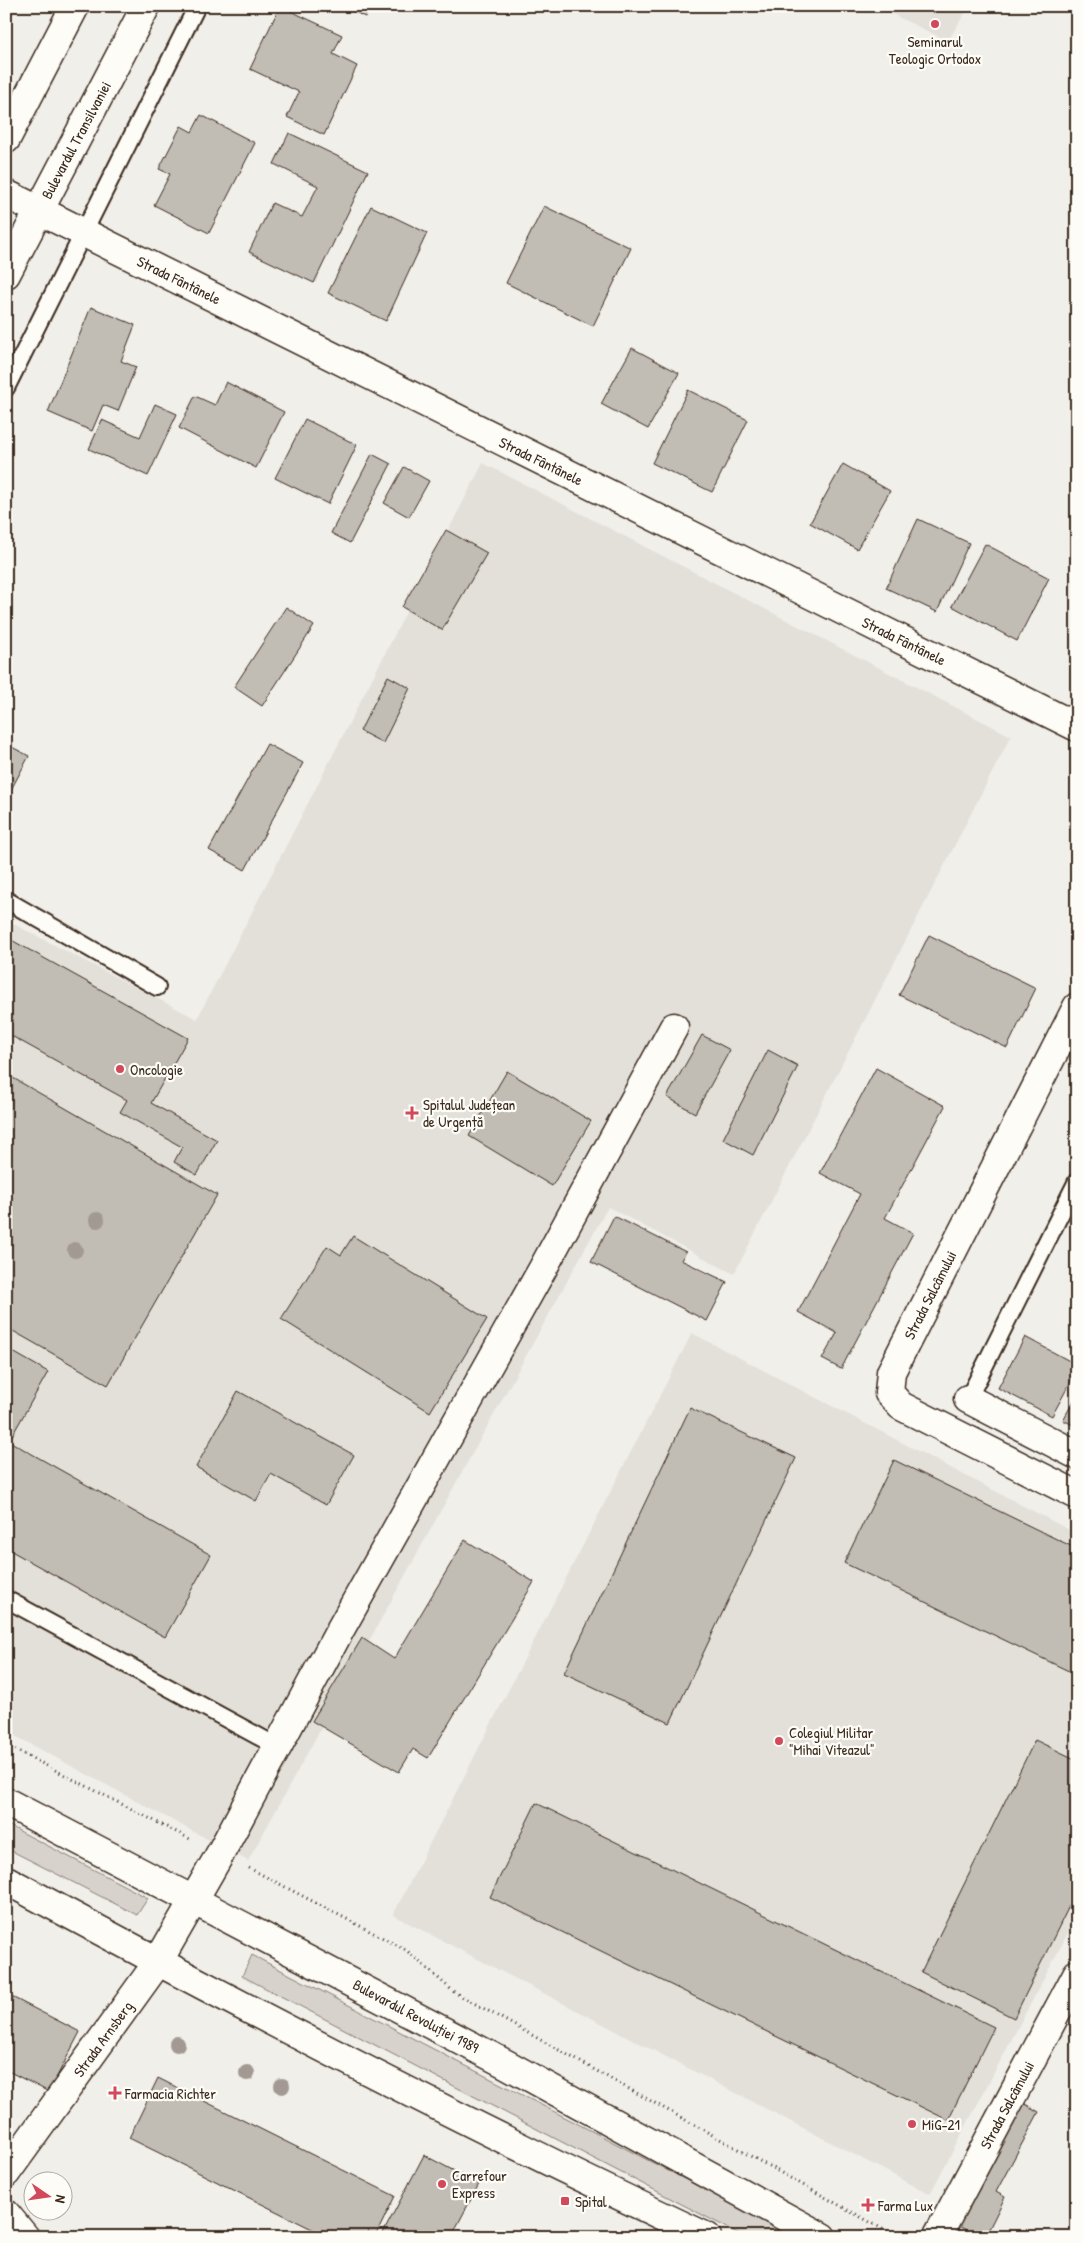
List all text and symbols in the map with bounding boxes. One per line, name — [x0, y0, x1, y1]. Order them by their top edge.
marker: Seminarul Teologic Ortodox — [929, 18, 941, 30]
place label: Seminarul Teologic Ortodox — [889, 31, 981, 69]
street label: Bulevardul Transilvaniei — [36, 77, 116, 203]
street label: Strada Fântânele — [134, 251, 224, 309]
street label: Strada Fântânele — [496, 432, 586, 490]
street label: Strada Fântânele — [859, 612, 949, 670]
place label: Oncologie — [130, 1059, 183, 1080]
marker: Oncologie — [114, 1063, 126, 1075]
place label: Spitalul Județean de Urgență — [423, 1094, 516, 1132]
marker: Spitalul Județean de Urgență — [405, 1106, 419, 1120]
street label: Strada Salcâmului — [899, 1247, 961, 1343]
place label: Colegiul Militar "Mihai Viteazul" — [789, 1722, 875, 1760]
marker: Colegiul Militar "Mihai Viteazul" — [773, 1735, 785, 1747]
street label: Bulevardul Revoluției 1989 — [349, 1974, 483, 2058]
street label: Strada Arnsberg — [68, 1997, 138, 2081]
street label: Strada Salcâmului — [975, 2057, 1039, 2153]
place label: Farmacia Richter — [124, 2083, 216, 2104]
marker: Farmacia Richter — [109, 2087, 121, 2099]
place label: MiG-21 — [922, 2114, 960, 2135]
marker: MiG-21 — [906, 2118, 918, 2130]
place label: Carrefour Express — [452, 2165, 507, 2203]
north arrow — [22, 2170, 72, 2220]
marker: Carrefour Express — [436, 2178, 448, 2190]
place label: Spital — [575, 2191, 607, 2212]
text: N — [51, 2193, 71, 2205]
marker: Spital — [559, 2195, 571, 2207]
place label: Farma Lux — [877, 2195, 933, 2216]
marker: Farma Lux — [862, 2199, 874, 2211]

